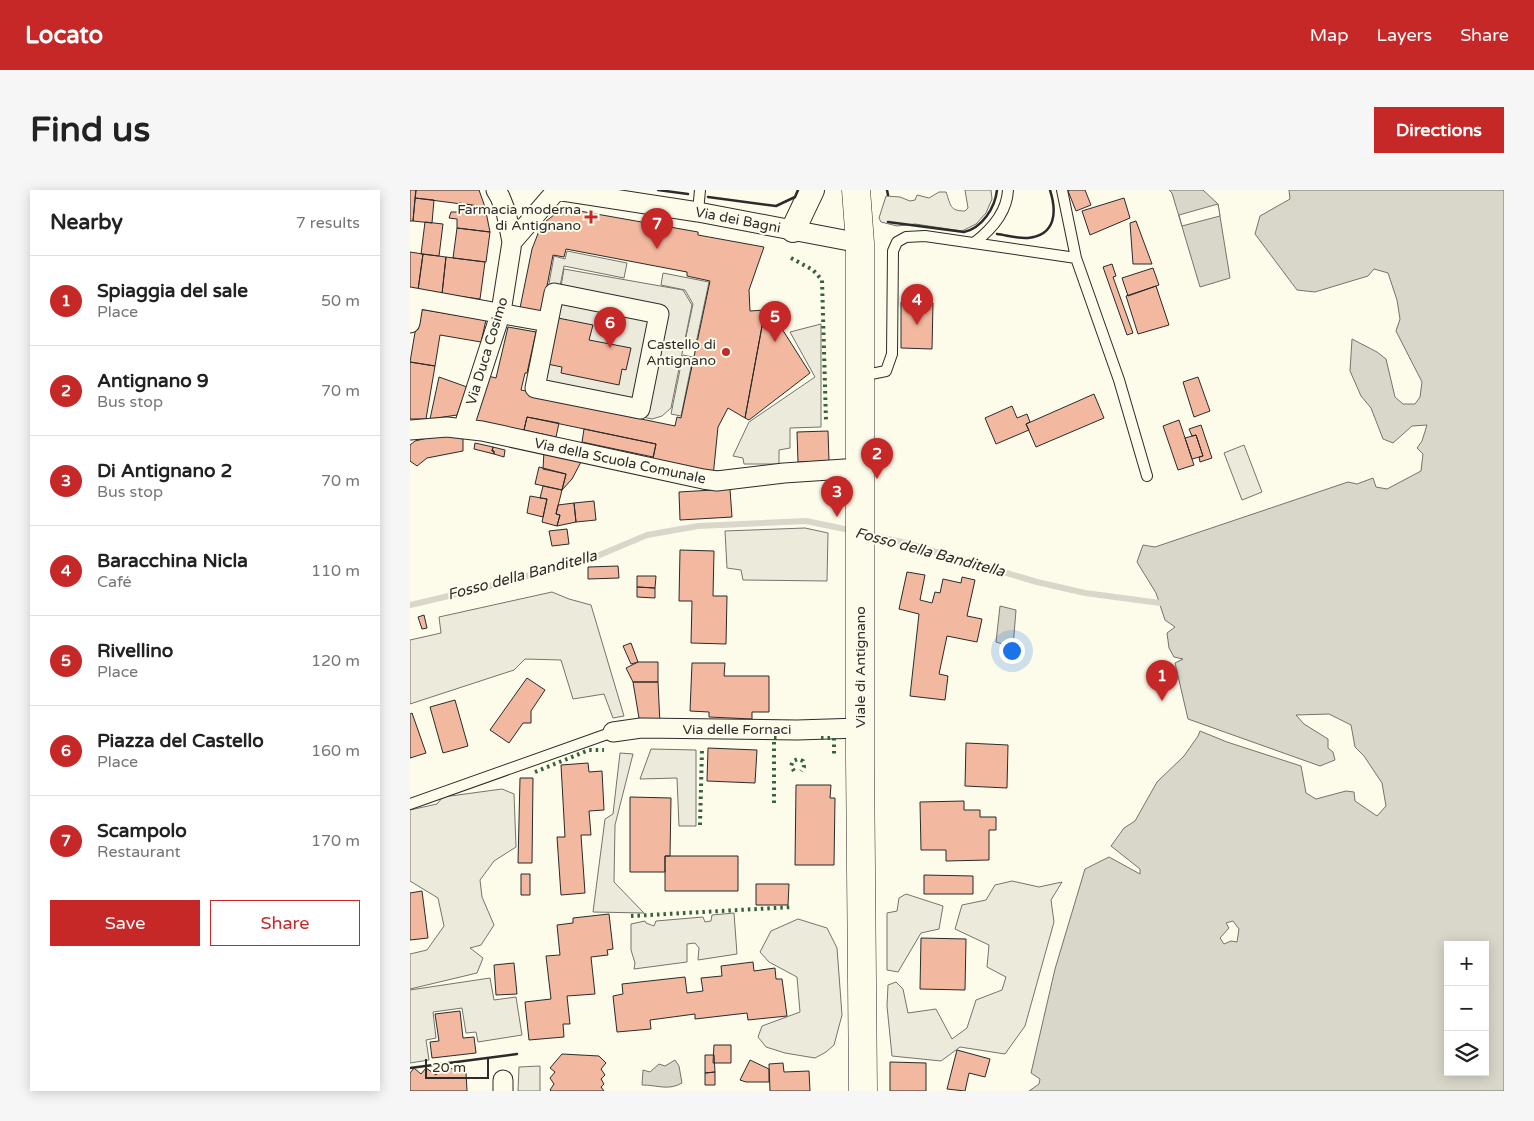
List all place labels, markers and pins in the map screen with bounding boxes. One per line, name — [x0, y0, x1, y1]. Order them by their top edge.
place label: Farmacia moderna di Antignano — [457, 201, 581, 234]
pin: 7 — [641, 208, 673, 249]
marker: Farmacia moderna di Antignano — [585, 211, 597, 223]
pin: 4 — [901, 284, 933, 325]
pin: 5 — [759, 301, 791, 342]
pin: 6 — [594, 307, 626, 348]
place label: Castello di Antignano — [646, 336, 716, 369]
marker: Castello di Antignano — [720, 346, 732, 358]
pin: 2 — [861, 438, 893, 479]
pin: 3 — [821, 476, 853, 517]
pin: 1 — [1146, 660, 1178, 701]

